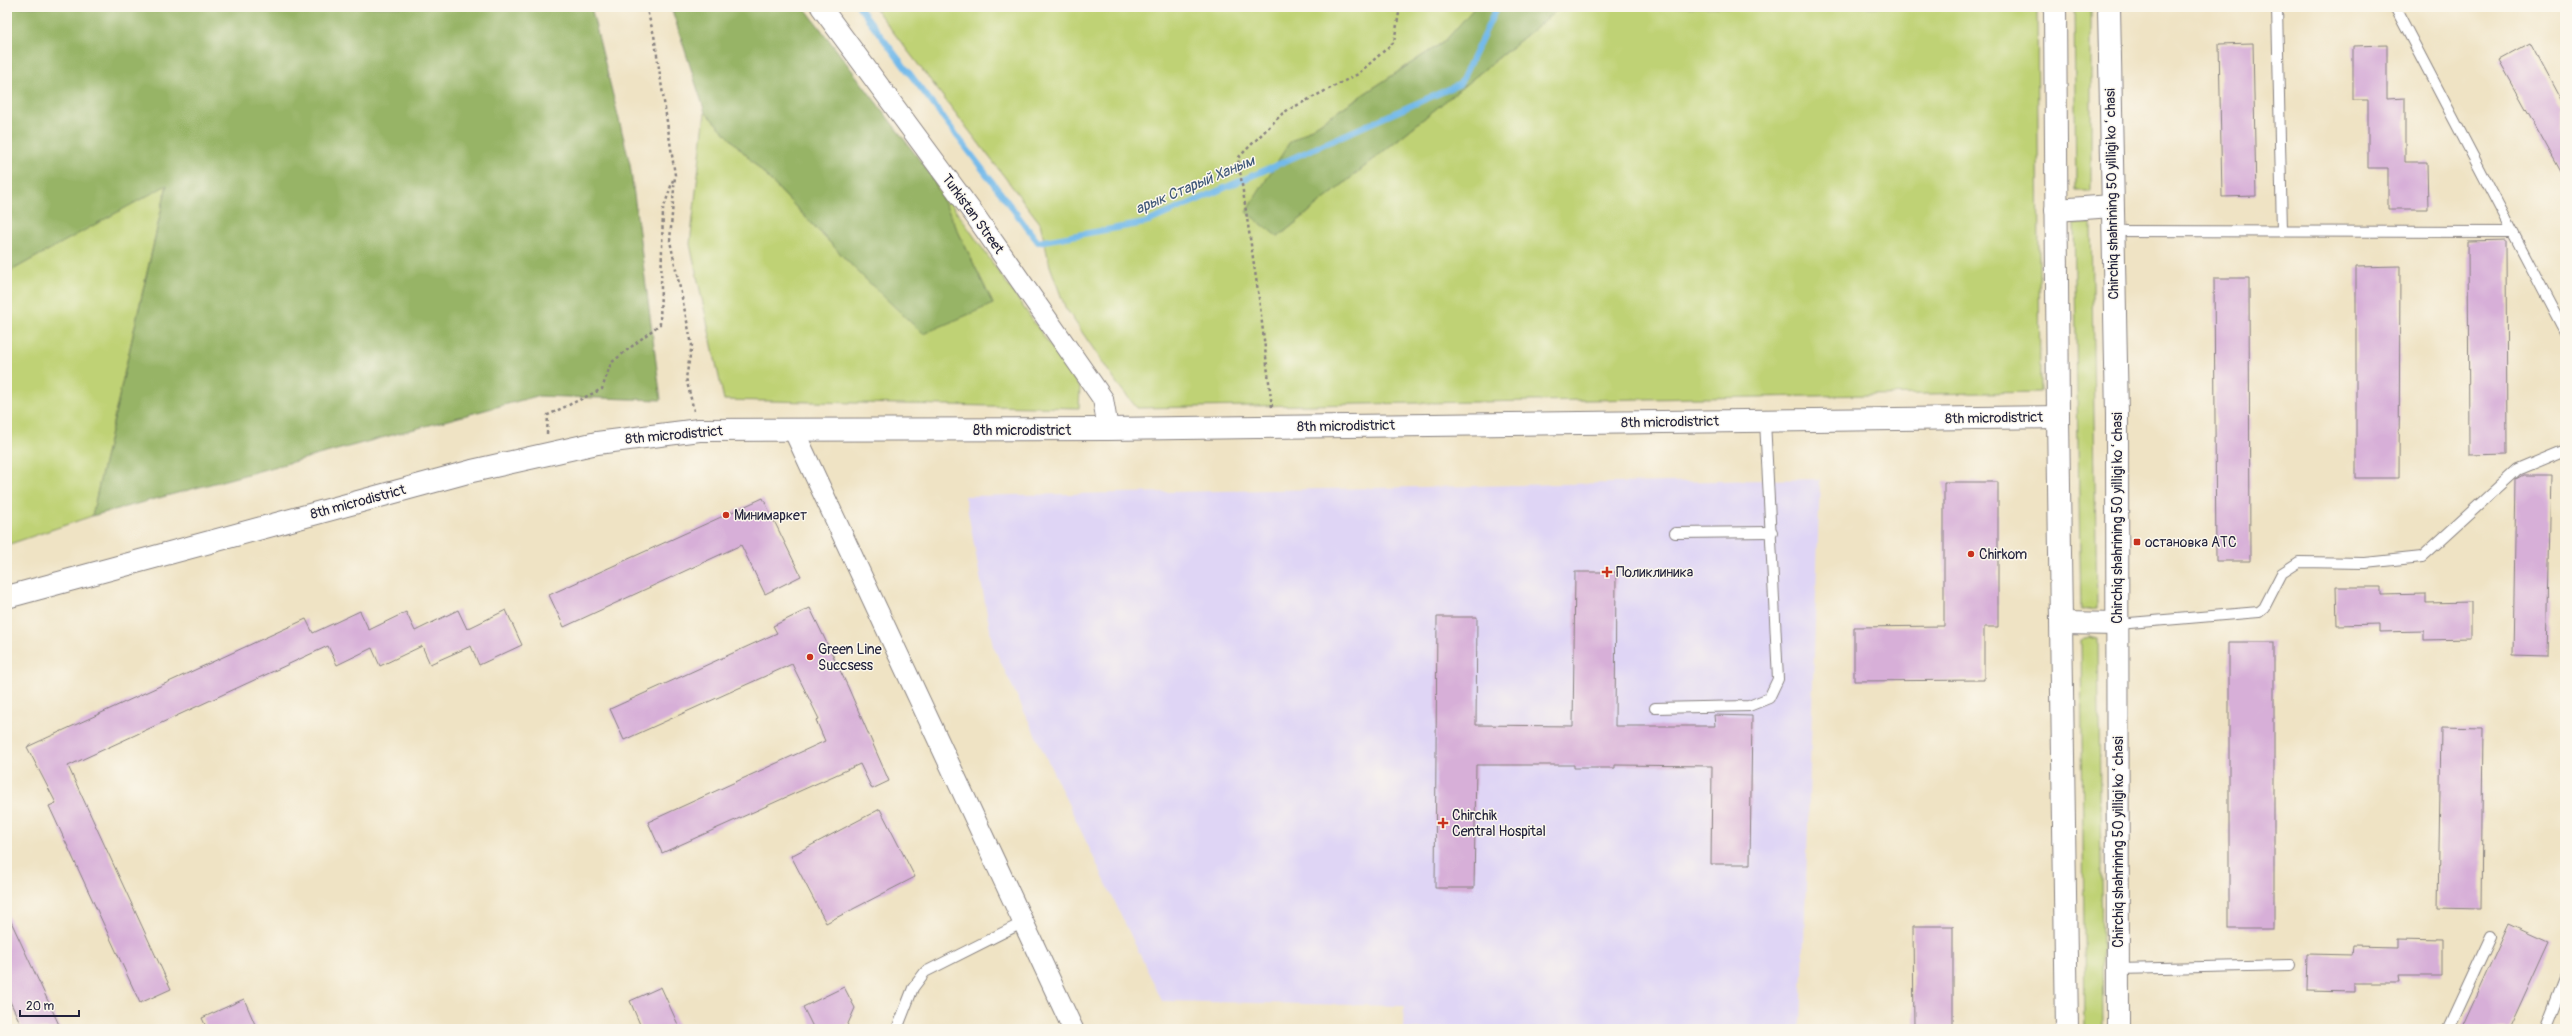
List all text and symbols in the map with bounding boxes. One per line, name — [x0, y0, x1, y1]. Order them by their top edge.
street label: Chirchiq shahrining 50 yilligi koʻchasi — [2102, 88, 2122, 300]
water label: арык Старый Ханым — [1133, 151, 1258, 219]
street label: Turkistan Street — [938, 171, 1008, 258]
street label: 8th microdistrict — [1945, 409, 2044, 427]
street label: Chirchiq shahrining 50 yilligi koʻchasi — [2109, 412, 2126, 624]
street label: 8th microdistrict — [1621, 413, 1720, 431]
street label: 8th microdistrict — [1297, 417, 1396, 435]
street label: 8th microdistrict — [624, 422, 724, 448]
street label: 8th microdistrict — [973, 422, 1071, 439]
street label: 8th microdistrict — [308, 481, 408, 523]
place label: Минимаркет — [734, 507, 807, 524]
marker: Минимаркет — [721, 510, 731, 520]
place label: остановка АТС — [2145, 534, 2237, 551]
marker: остановка АТС — [2132, 537, 2142, 547]
place label: Chirkom — [1979, 546, 2027, 563]
marker: Chirkom — [1966, 549, 1976, 559]
place label: Поликлиника — [1616, 564, 1693, 581]
marker: Поликлиника — [1601, 566, 1613, 578]
place label: Green Line Succsess — [818, 641, 882, 674]
marker: Green Line Succsess — [805, 652, 815, 662]
street label: Chirchiq shahrining 50 yilligi koʻchasi — [2110, 736, 2127, 948]
place label: Chirchik Central Hospital — [1452, 807, 1546, 840]
marker: Chirchik Central Hospital — [1437, 817, 1449, 829]
scale bar — [20, 992, 79, 1018]
text: 20 m — [26, 999, 55, 1014]

